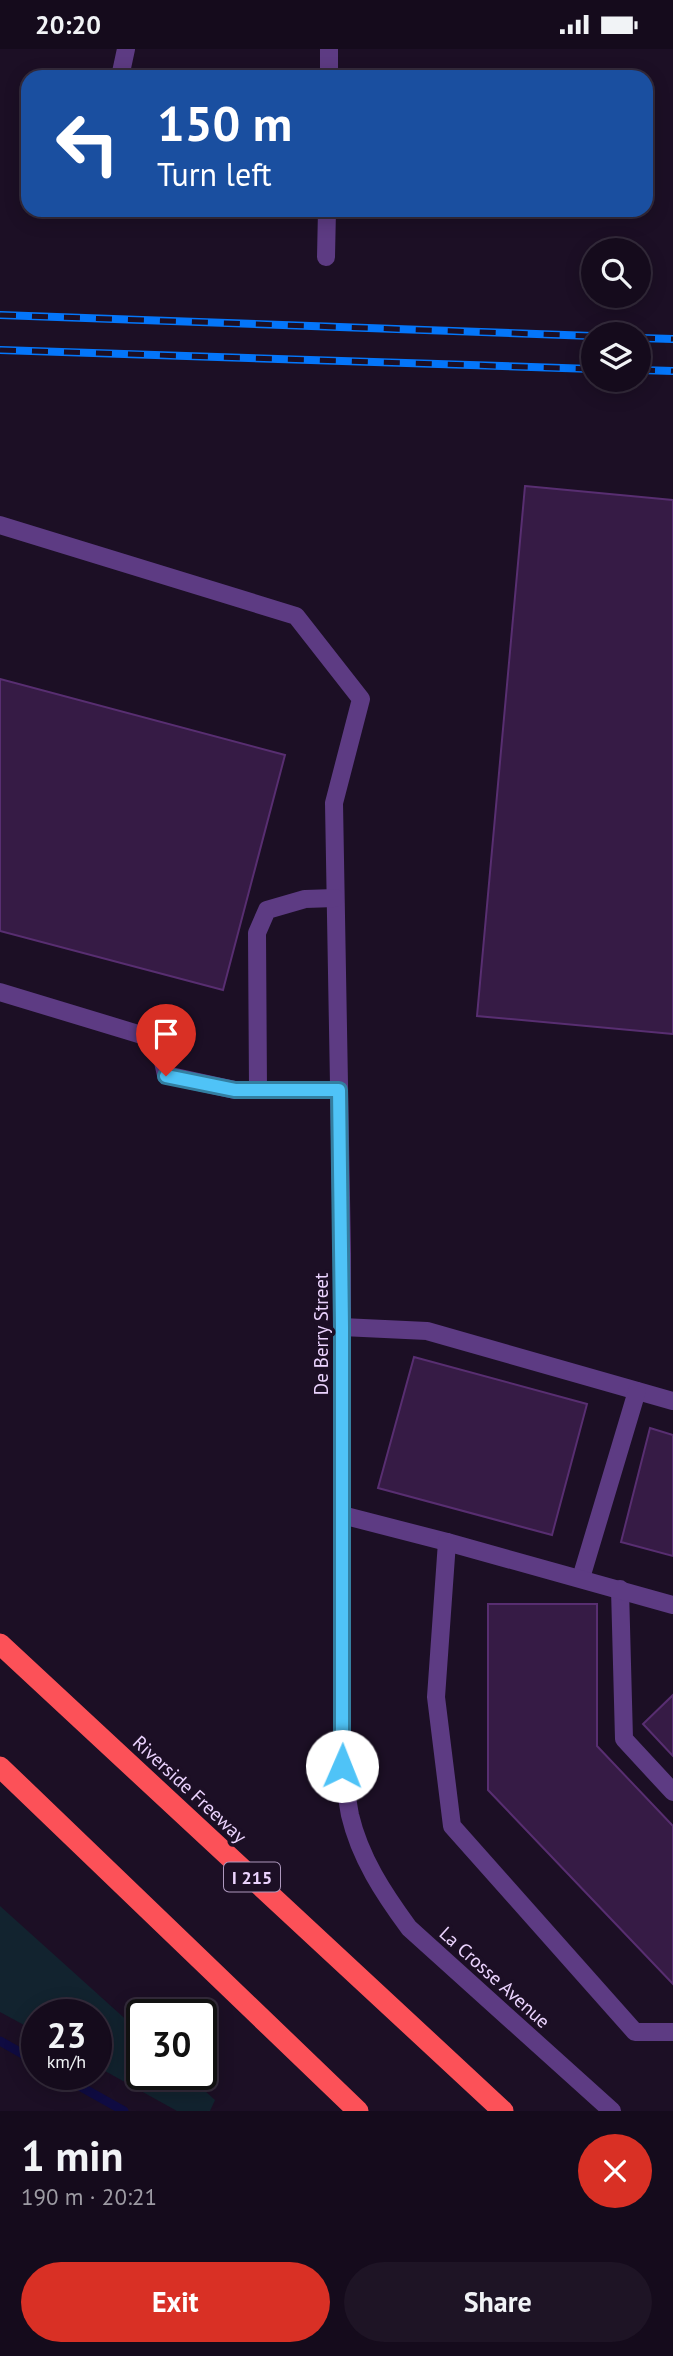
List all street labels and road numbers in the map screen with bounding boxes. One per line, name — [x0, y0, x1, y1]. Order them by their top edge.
street label: De Berry Street — [309, 1272, 333, 1395]
street label: Riverside Freeway — [128, 1730, 252, 1848]
road number: I 215 — [224, 1863, 280, 1891]
street label: La Crosse Avenue — [435, 1921, 555, 2033]

